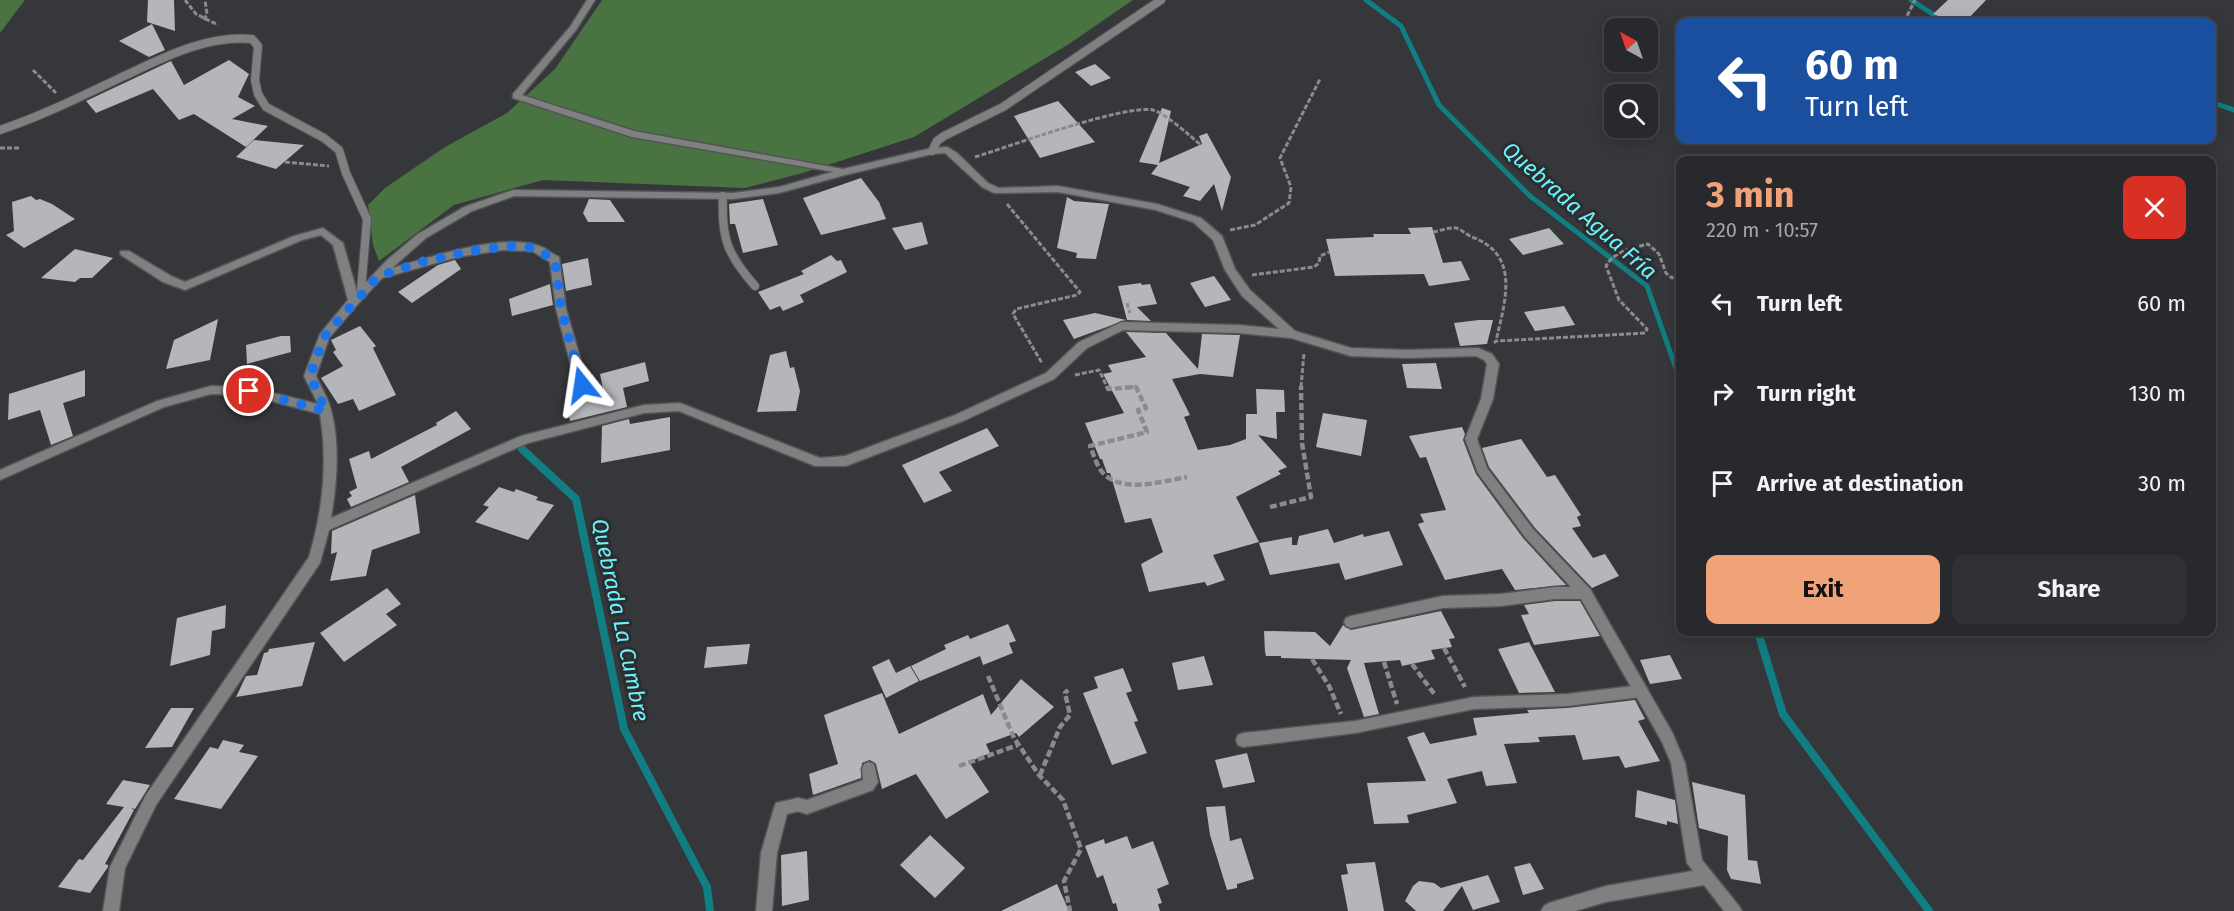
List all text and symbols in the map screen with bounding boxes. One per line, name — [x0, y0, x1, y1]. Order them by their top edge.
north arrow — [1604, 18, 1658, 72]
map controls — [1604, 18, 1658, 138]
text: 60 m — [1805, 40, 1899, 90]
icon: left — [1706, 42, 1784, 120]
button: search — [1604, 84, 1658, 138]
text: Turn left — [1805, 91, 1908, 123]
water label: Quebrada Agua Fría — [1497, 136, 1663, 285]
text: 3 min — [1706, 173, 1795, 217]
button: close — [2123, 176, 2186, 239]
text: 220 m · 10:57 — [1706, 218, 1818, 242]
icon: left — [1706, 287, 1739, 320]
text: Turn left — [1757, 290, 1842, 317]
text: 60 m — [2137, 290, 2186, 317]
position arrow — [550, 353, 614, 417]
pin — [223, 365, 274, 416]
icon: arrive — [232, 374, 265, 407]
icon: right — [1706, 377, 1739, 410]
text: Turn right — [1757, 380, 1856, 407]
text: 130 m — [2129, 380, 2186, 407]
icon: arrive — [1706, 467, 1739, 500]
text: Arrive at destination — [1757, 470, 1964, 497]
text: 30 m — [2138, 470, 2186, 497]
water label: Quebrada La Cumbre — [586, 516, 655, 724]
button: Exit — [1706, 555, 1940, 624]
button: Share — [1952, 555, 2186, 624]

